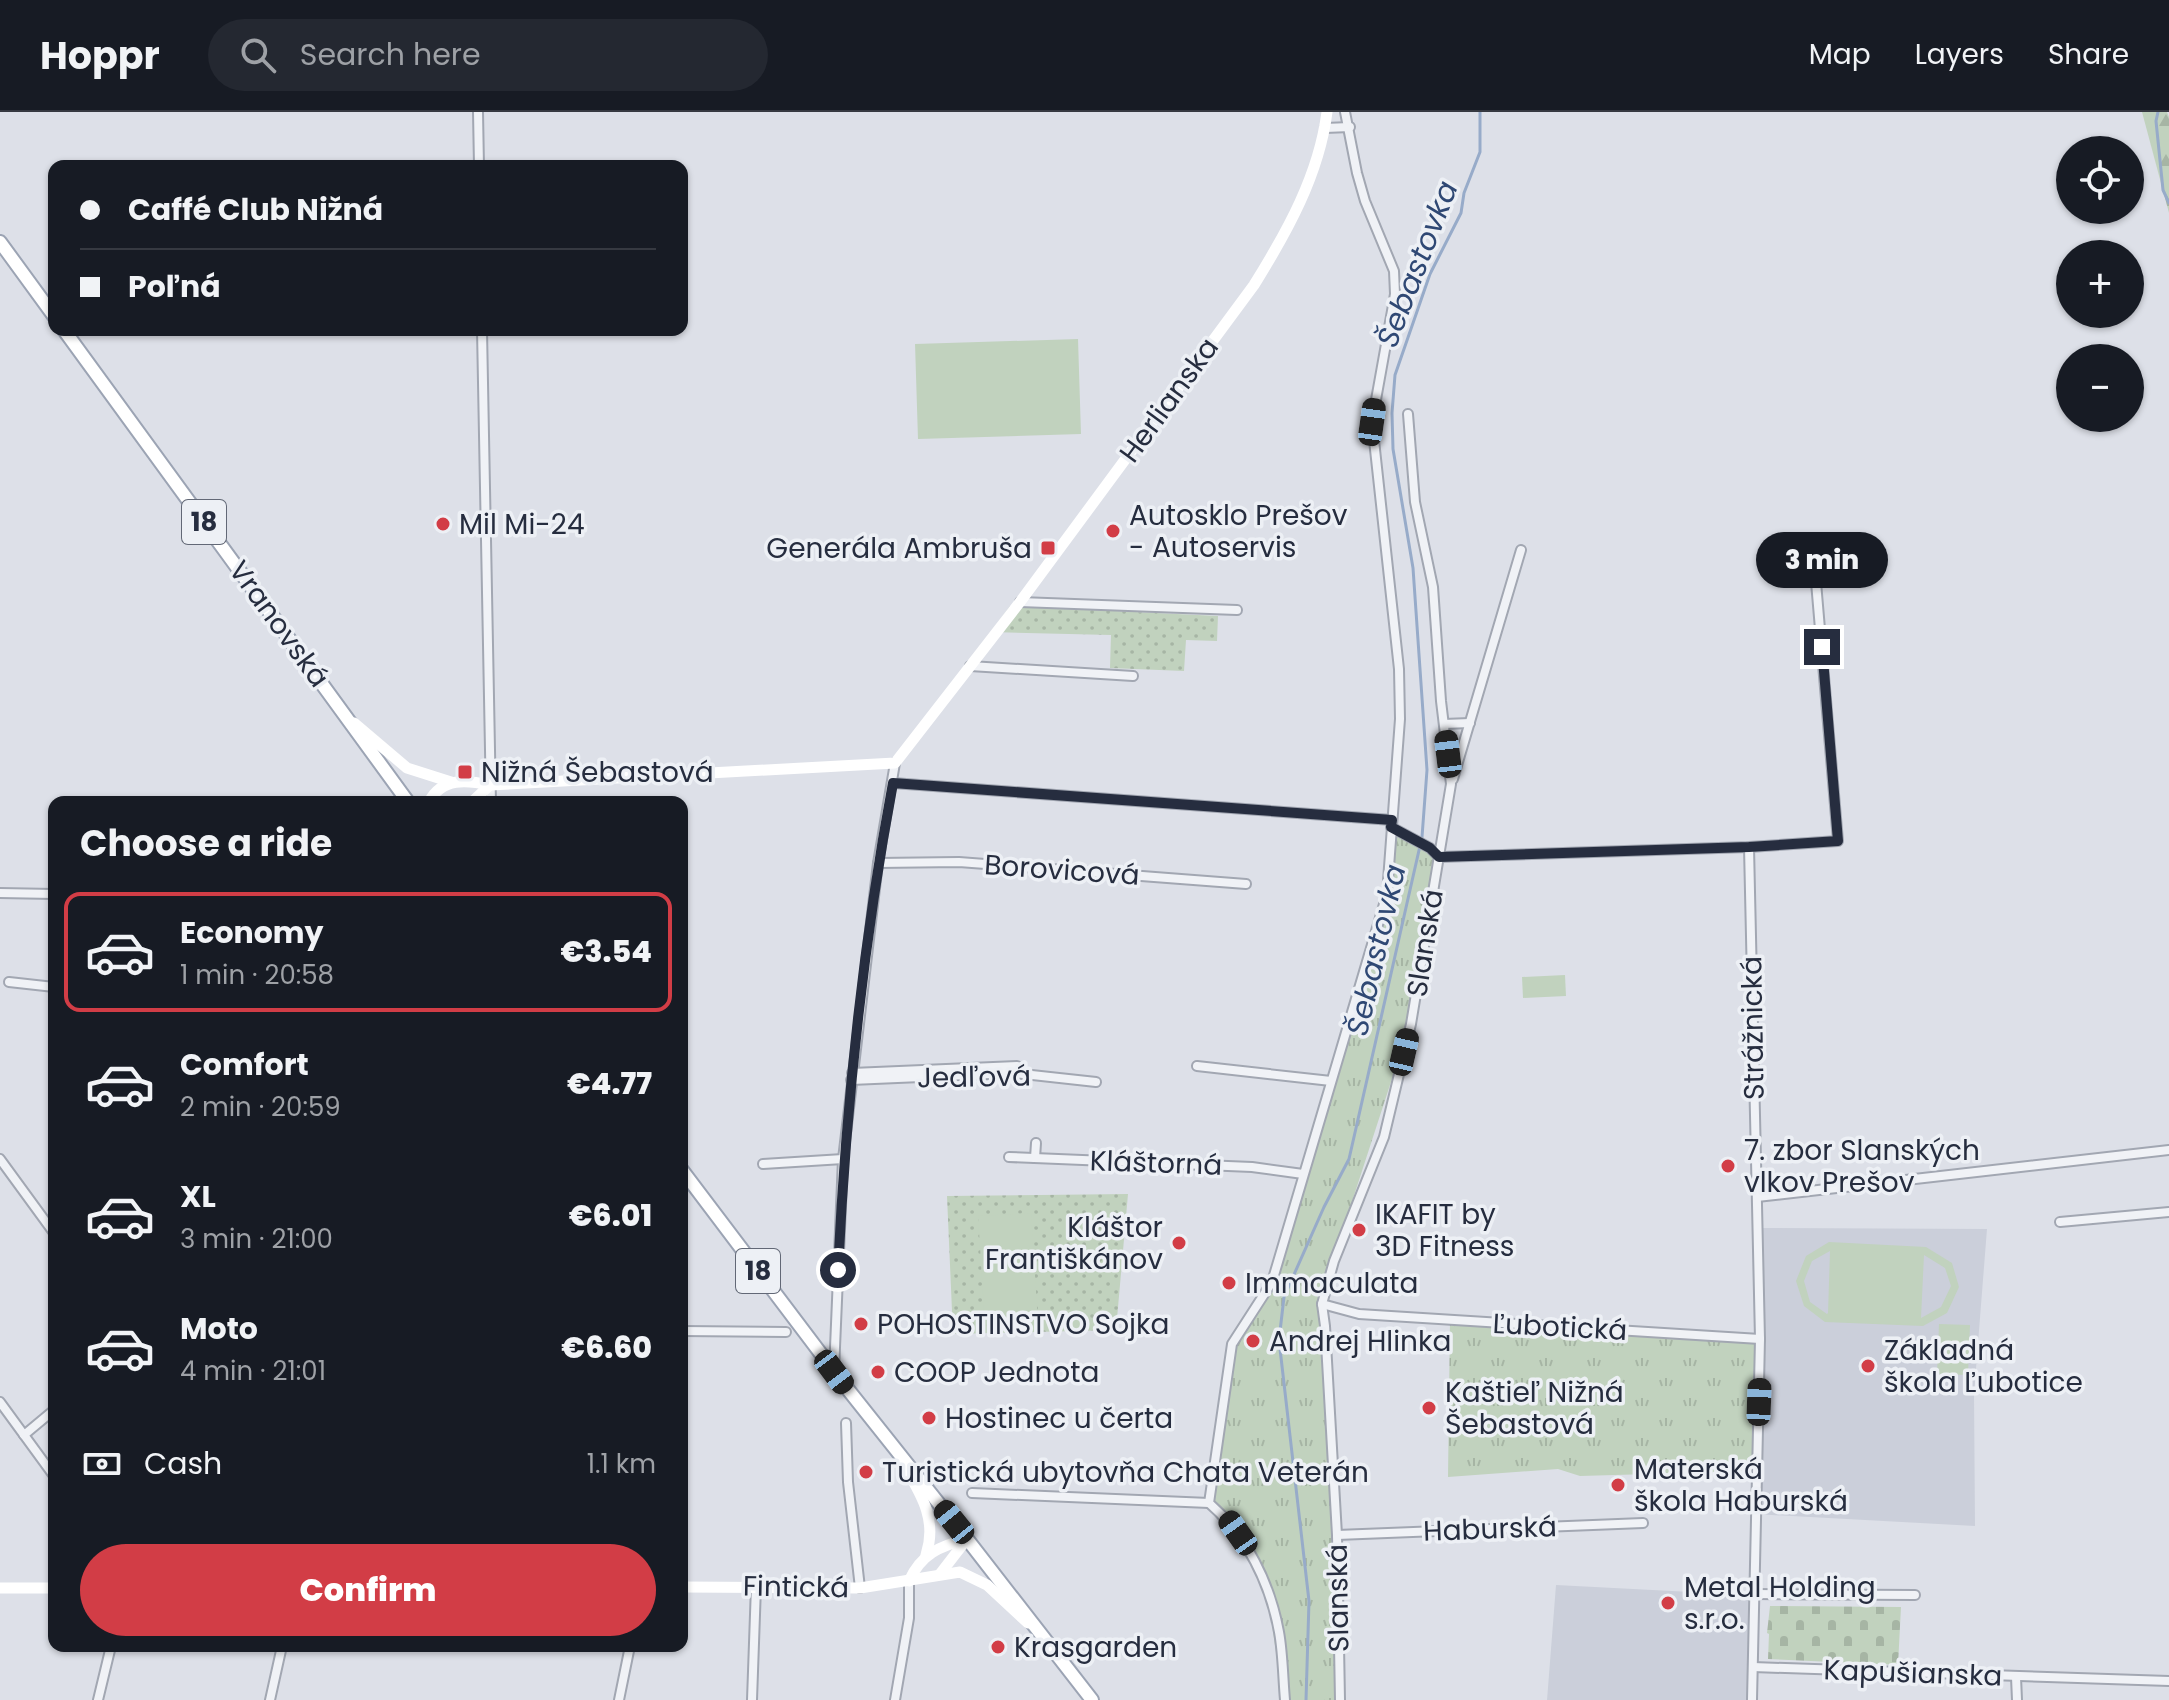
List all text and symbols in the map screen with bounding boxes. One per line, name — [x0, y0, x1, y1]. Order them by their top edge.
search box — [208, 19, 768, 91]
text: Hoppr — [40, 29, 160, 82]
icon: search — [236, 33, 280, 77]
text: Search here — [300, 33, 481, 76]
text: Map — [1809, 35, 1871, 74]
text: Layers — [1915, 35, 2004, 74]
text: Share — [2048, 35, 2129, 74]
map controls — [2056, 136, 2144, 432]
button: locate — [2056, 136, 2144, 224]
water label: Šebastovka — [1366, 175, 1468, 353]
text: Caffé Club Nižná — [128, 188, 383, 231]
button: + — [2056, 240, 2144, 328]
text: Poľná — [128, 265, 221, 308]
street label: Herlianska — [1110, 330, 1228, 470]
button: − — [2056, 344, 2144, 432]
car — [1357, 397, 1387, 447]
place label: Autosklo Prešov - Autoservis — [1129, 496, 1348, 567]
road number: 18 — [182, 500, 226, 544]
place label: Mil Mi-24 — [459, 505, 585, 544]
marker: Mil Mi-24 — [434, 515, 452, 533]
marker: Autosklo Prešov - Autoservis — [1104, 522, 1122, 540]
place label: Generála Ambruša — [766, 529, 1032, 568]
callout: 3 min — [1756, 531, 1888, 587]
marker: Generála Ambruša — [1039, 539, 1057, 557]
text: 3 min — [1785, 542, 1859, 578]
street label: Vranovská — [220, 553, 338, 695]
route end — [1804, 629, 1840, 665]
car — [1433, 729, 1463, 779]
place label: Nižná Šebastová — [481, 753, 714, 792]
marker: Nižná Šebastová — [456, 763, 474, 781]
text: Choose a ride — [80, 818, 332, 869]
street label: Borovicová — [983, 845, 1141, 895]
water label: Šebastovka — [1335, 860, 1417, 1040]
street label: Slanská — [1397, 887, 1453, 999]
text: Economy — [180, 911, 324, 954]
icon: car — [84, 916, 156, 988]
text: €3.54 — [561, 930, 652, 973]
street label: Strážnická — [1732, 956, 1774, 1100]
text: 1 min · 20:58 — [180, 957, 334, 993]
car — [1387, 1026, 1421, 1078]
text: Comfort — [180, 1043, 309, 1086]
icon: car — [84, 1048, 156, 1120]
street label: Jedľová — [917, 1057, 1031, 1097]
text: €4.77 — [567, 1062, 652, 1105]
text: 2 min · 20:59 — [180, 1089, 341, 1125]
place label: 7. zbor Slanských vlkov Prešov — [1744, 1131, 1980, 1202]
street label: Kláštorná — [1089, 1141, 1223, 1185]
marker: 7. zbor Slanských vlkov Prešov — [1719, 1157, 1737, 1175]
text: XL — [180, 1175, 216, 1218]
icon: car — [84, 1180, 156, 1252]
text: €6.01 — [569, 1194, 652, 1237]
place label: IKAFIT by 3D Fitness — [1375, 1195, 1514, 1266]
place label: Kláštor Františkánov — [985, 1208, 1163, 1279]
text: 3 min · 21:00 — [180, 1221, 333, 1257]
marker: IKAFIT by 3D Fitness — [1350, 1221, 1368, 1239]
marker: Kláštor Františkánov — [1170, 1234, 1188, 1252]
road number: 18 — [736, 1249, 780, 1293]
route start — [820, 1252, 856, 1288]
place label: Immaculata — [1245, 1264, 1418, 1303]
marker: Immaculata — [1220, 1274, 1238, 1292]
street label: Ľubotická — [1492, 1304, 1628, 1350]
place label: POHOSTINSTVO Sojka — [877, 1305, 1169, 1344]
text: Moto — [180, 1307, 258, 1350]
icon: car — [84, 1312, 156, 1384]
marker: POHOSTINSTVO Sojka — [852, 1315, 870, 1333]
place label: Andrej Hlinka — [1269, 1322, 1451, 1361]
text: €6.60 — [561, 1326, 652, 1369]
place label: Základná škola Ľubotice — [1884, 1331, 2083, 1402]
marker: Andrej Hlinka — [1244, 1332, 1262, 1350]
car — [810, 1346, 858, 1398]
text: 4 min · 21:01 — [180, 1353, 326, 1389]
place label: COOP Jednota — [894, 1353, 1099, 1392]
marker: Základná škola Ľubotice — [1859, 1357, 1877, 1375]
marker: COOP Jednota — [869, 1363, 887, 1381]
place label: Kaštieľ Nižná Šebastová — [1445, 1373, 1624, 1444]
car — [1746, 1378, 1772, 1426]
place label: Hostinec u čerta — [945, 1399, 1173, 1438]
marker: Kaštieľ Nižná Šebastová — [1420, 1399, 1438, 1417]
marker: Hostinec u čerta — [920, 1409, 938, 1427]
icon: cash — [80, 1442, 124, 1486]
text: Cash — [144, 1442, 222, 1485]
text: 1.1 km — [587, 1446, 656, 1482]
place label: Materská škola Haburská — [1634, 1450, 1848, 1521]
place label: Turistická ubytovňa Chata Veterán — [882, 1453, 1369, 1492]
marker: Turistická ubytovňa Chata Veterán — [857, 1463, 875, 1481]
marker: Materská škola Haburská — [1609, 1476, 1627, 1494]
car — [930, 1496, 978, 1548]
car — [1214, 1506, 1262, 1560]
street label: Haburská — [1423, 1507, 1557, 1551]
button: Confirm — [80, 1544, 656, 1636]
street label: Slanská — [1318, 1544, 1358, 1652]
street label: Fintická — [742, 1567, 850, 1607]
place label: Metal Holding s.r.o. — [1684, 1568, 1876, 1639]
marker: Metal Holding s.r.o. — [1659, 1594, 1677, 1612]
place label: Krasgarden — [1014, 1628, 1177, 1667]
marker: Krasgarden — [989, 1638, 1007, 1656]
street label: Kapušianska — [1823, 1650, 2003, 1696]

